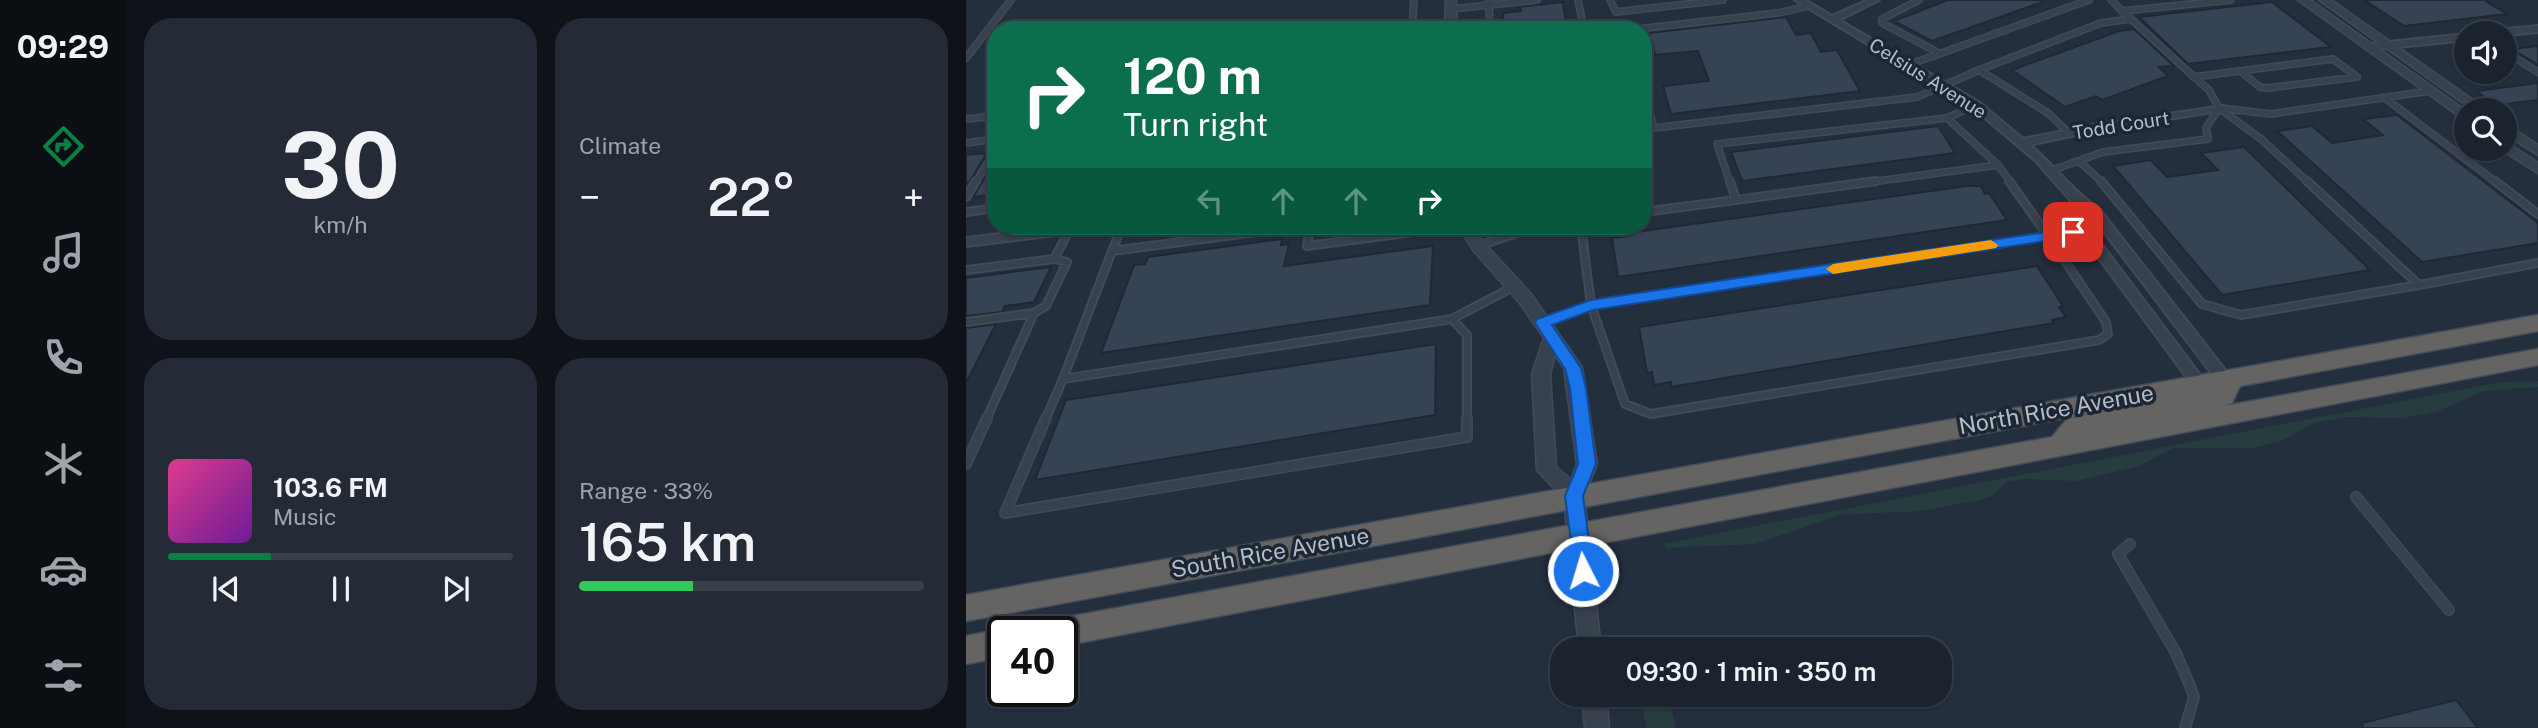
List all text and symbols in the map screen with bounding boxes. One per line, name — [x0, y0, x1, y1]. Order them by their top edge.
map controls — [2454, 21, 2517, 161]
button: sound — [2454, 21, 2517, 84]
text: 09:29 — [17, 28, 109, 65]
street label: Celsius Avenue — [1865, 33, 1991, 123]
text: 120 m — [1123, 47, 1262, 105]
icon: right — [1008, 49, 1099, 140]
button: search — [2454, 98, 2517, 161]
text: Turn right — [1123, 106, 1268, 143]
street label: Todd Court — [2071, 107, 2171, 143]
text: 30 — [281, 112, 400, 218]
icon: directions — [39, 122, 88, 171]
text: Climate — [579, 132, 661, 159]
text: 22° — [707, 167, 796, 228]
text: − — [579, 175, 600, 220]
text: + — [903, 175, 924, 220]
icon: left — [1191, 182, 1229, 220]
icon: ahead — [1264, 182, 1302, 220]
icon: ahead — [1337, 182, 1375, 220]
icon: right — [1410, 182, 1448, 220]
pin — [2043, 202, 2103, 262]
text: km/h — [313, 211, 368, 238]
icon: arrive — [2054, 213, 2092, 251]
icon: music — [39, 228, 88, 277]
icon: phone — [39, 333, 88, 382]
street label: North Rice Avenue — [1956, 379, 2156, 439]
icon: climate — [39, 439, 88, 488]
text: 103.6 FM — [273, 472, 388, 503]
text: Range · 33% — [579, 477, 713, 504]
text: Music — [273, 503, 337, 530]
text: 165 km — [579, 512, 756, 573]
street label: South Rice Avenue — [1169, 521, 1371, 583]
position arrow — [1546, 534, 1620, 608]
icon: car — [39, 545, 88, 594]
icon: previous — [207, 570, 245, 608]
icon: pause — [322, 570, 360, 608]
icon: next — [437, 570, 475, 608]
speed limit sign: 40 — [987, 616, 1078, 707]
icon: filters — [39, 651, 88, 700]
text: 09:30 · 1 min · 350 m — [1626, 656, 1876, 687]

